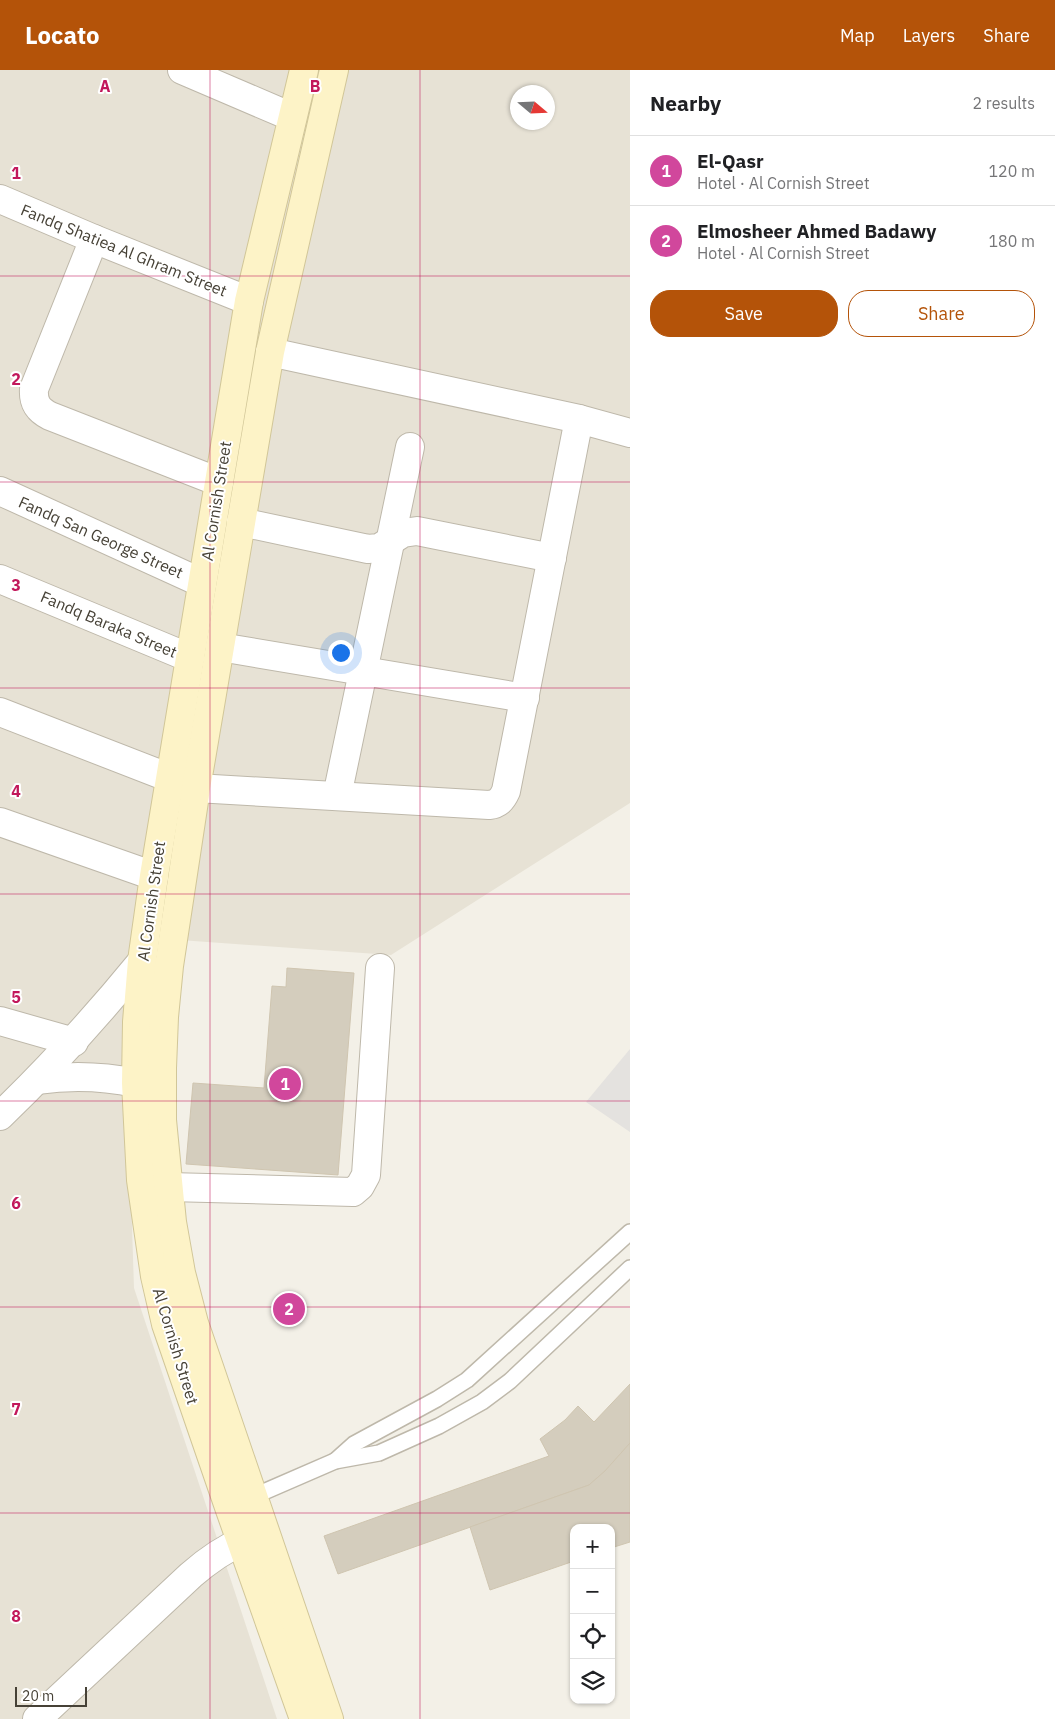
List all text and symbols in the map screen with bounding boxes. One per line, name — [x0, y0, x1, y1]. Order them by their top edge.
text: Locato — [25, 19, 100, 51]
text: Map — [840, 24, 875, 47]
text: Layers — [903, 24, 955, 47]
text: Share — [983, 24, 1030, 47]
text: A — [100, 76, 111, 96]
text: B — [310, 76, 321, 96]
north arrow — [510, 85, 555, 130]
text: Nearby — [650, 89, 721, 117]
text: 2 results — [972, 93, 1035, 113]
text: El-Qasr — [697, 149, 764, 173]
text: 1 — [661, 161, 671, 181]
text: 120 m — [988, 161, 1035, 181]
text: 1 — [11, 163, 21, 183]
text: Hotel · Al Cornish Street — [697, 173, 870, 193]
street label: Fandq Shatiea Al Ghram Street — [18, 199, 230, 301]
text: Elmosheer Ahmed Badawy — [697, 219, 936, 243]
text: 2 — [661, 231, 671, 251]
text: 180 m — [988, 231, 1035, 251]
text: Hotel · Al Cornish Street — [697, 243, 870, 263]
button: Save — [650, 290, 838, 337]
button: Share — [848, 290, 1035, 337]
text: 2 — [11, 369, 21, 389]
street label: Al Cornish Street — [197, 440, 235, 562]
street label: Fandq San George Street — [16, 492, 186, 582]
text: 3 — [11, 575, 21, 595]
street label: Fandq Baraka Street — [38, 586, 180, 662]
your location — [328, 640, 354, 666]
text: 4 — [11, 781, 21, 801]
street label: Al Cornish Street — [133, 840, 169, 962]
text: 5 — [11, 987, 21, 1007]
pin: 1 — [269, 1065, 301, 1103]
text: 6 — [11, 1193, 21, 1213]
street label: Al Cornish Street — [149, 1285, 203, 1407]
pin: 2 — [273, 1290, 305, 1328]
text: 7 — [11, 1399, 21, 1419]
map controls — [570, 1524, 615, 1704]
button: + — [570, 1524, 615, 1569]
button: − — [570, 1569, 615, 1614]
text: 8 — [11, 1606, 21, 1626]
button: locate — [570, 1614, 615, 1659]
button: layers — [570, 1659, 615, 1704]
scale bar — [15, 1684, 88, 1707]
text: 20 m — [22, 1687, 54, 1705]

